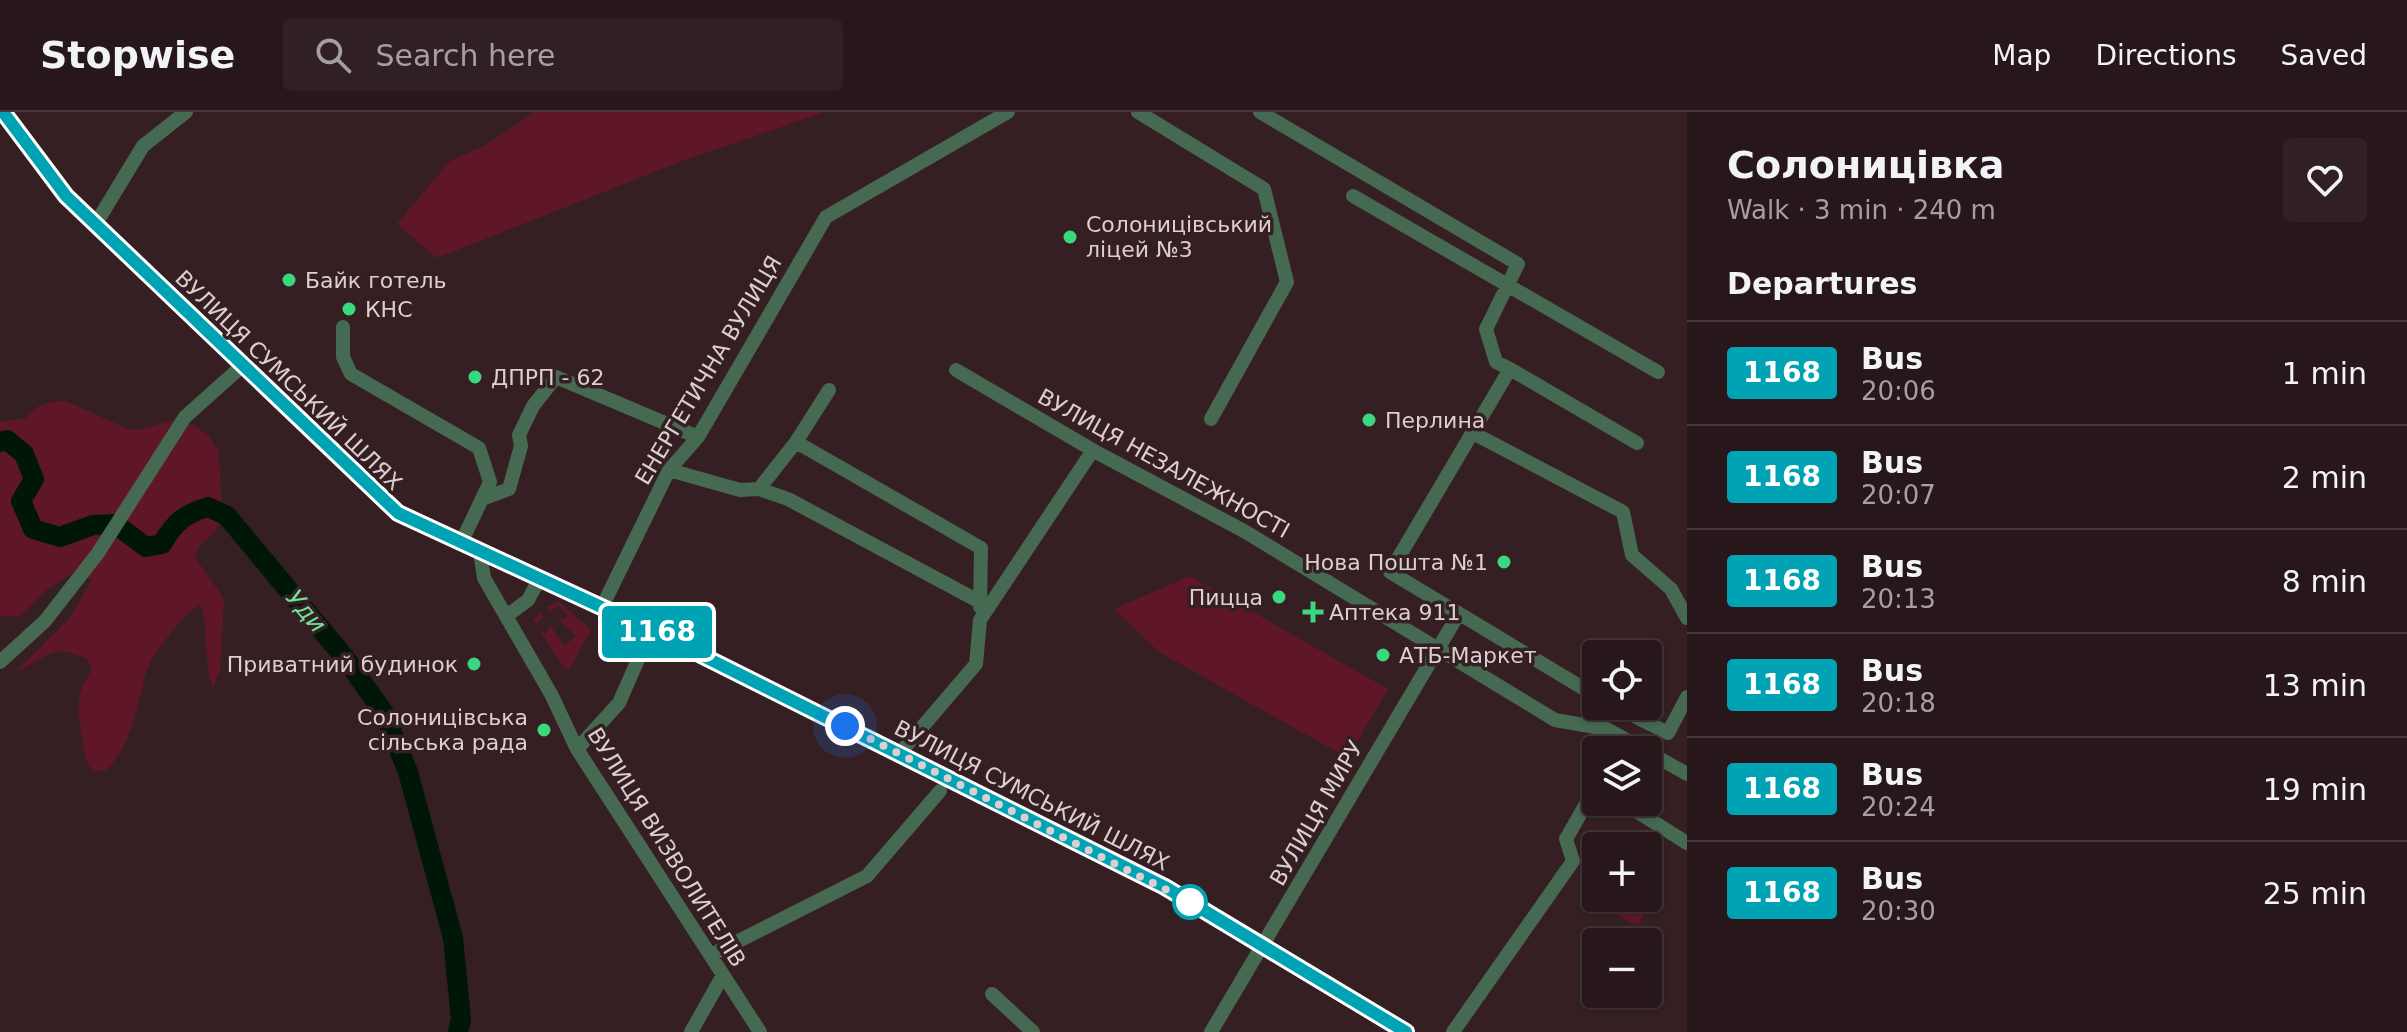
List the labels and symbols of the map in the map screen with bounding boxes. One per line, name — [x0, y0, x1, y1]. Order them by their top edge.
place label: Солоницівський ліцей №3 — [1086, 212, 1272, 262]
marker: Солоницівський ліцей №3 — [1061, 228, 1079, 246]
street label: ЕНЕРГЕТИЧНА ВУЛИЦЯ — [630, 251, 787, 489]
street label: ВУЛИЦЯ СУМСЬКИЙ ШЛЯХ — [170, 265, 407, 495]
place label: Байк готель — [305, 268, 447, 293]
marker: Байк готель — [280, 271, 298, 289]
place label: КНС — [365, 297, 413, 322]
marker: КНС — [340, 300, 358, 318]
place label: ДПРП - 62 — [491, 365, 604, 390]
marker: ДПРП - 62 — [466, 368, 484, 386]
street label: ВУЛИЦЯ НЕЗАЛЕЖНОСТІ — [1034, 384, 1294, 543]
place label: Перлина — [1385, 408, 1485, 433]
marker: Перлина — [1360, 411, 1378, 429]
place label: Нова Пошта №1 — [1304, 550, 1488, 575]
marker: Нова Пошта №1 — [1495, 553, 1513, 571]
water label: Уди — [280, 584, 332, 638]
place label: Пицца — [1189, 585, 1263, 610]
marker: Пицца — [1270, 588, 1288, 606]
place label: Аптека 911 — [1329, 600, 1461, 625]
marker: Аптека 911 — [1304, 603, 1322, 621]
line badge: 1168 — [601, 606, 713, 658]
place label: АТБ-Маркет — [1399, 643, 1537, 668]
marker: АТБ-Маркет — [1374, 646, 1392, 664]
place label: Приватний будинок — [227, 652, 458, 677]
marker: Приватний будинок — [465, 655, 483, 673]
place label: Солоницівська сільська рада — [357, 705, 528, 755]
your location — [825, 706, 865, 746]
street label: ВУЛИЦЯ СУМСЬКИЙ ШЛЯХ — [890, 715, 1173, 876]
marker: Солоницівська сільська рада — [535, 721, 553, 739]
street label: ВУЛИЦЯ ВИЗВОЛИТЕЛІВ — [582, 723, 751, 972]
street label: ВУЛИЦЯ МИРУ — [1265, 736, 1368, 890]
unlabelled marker — [1173, 885, 1207, 919]

